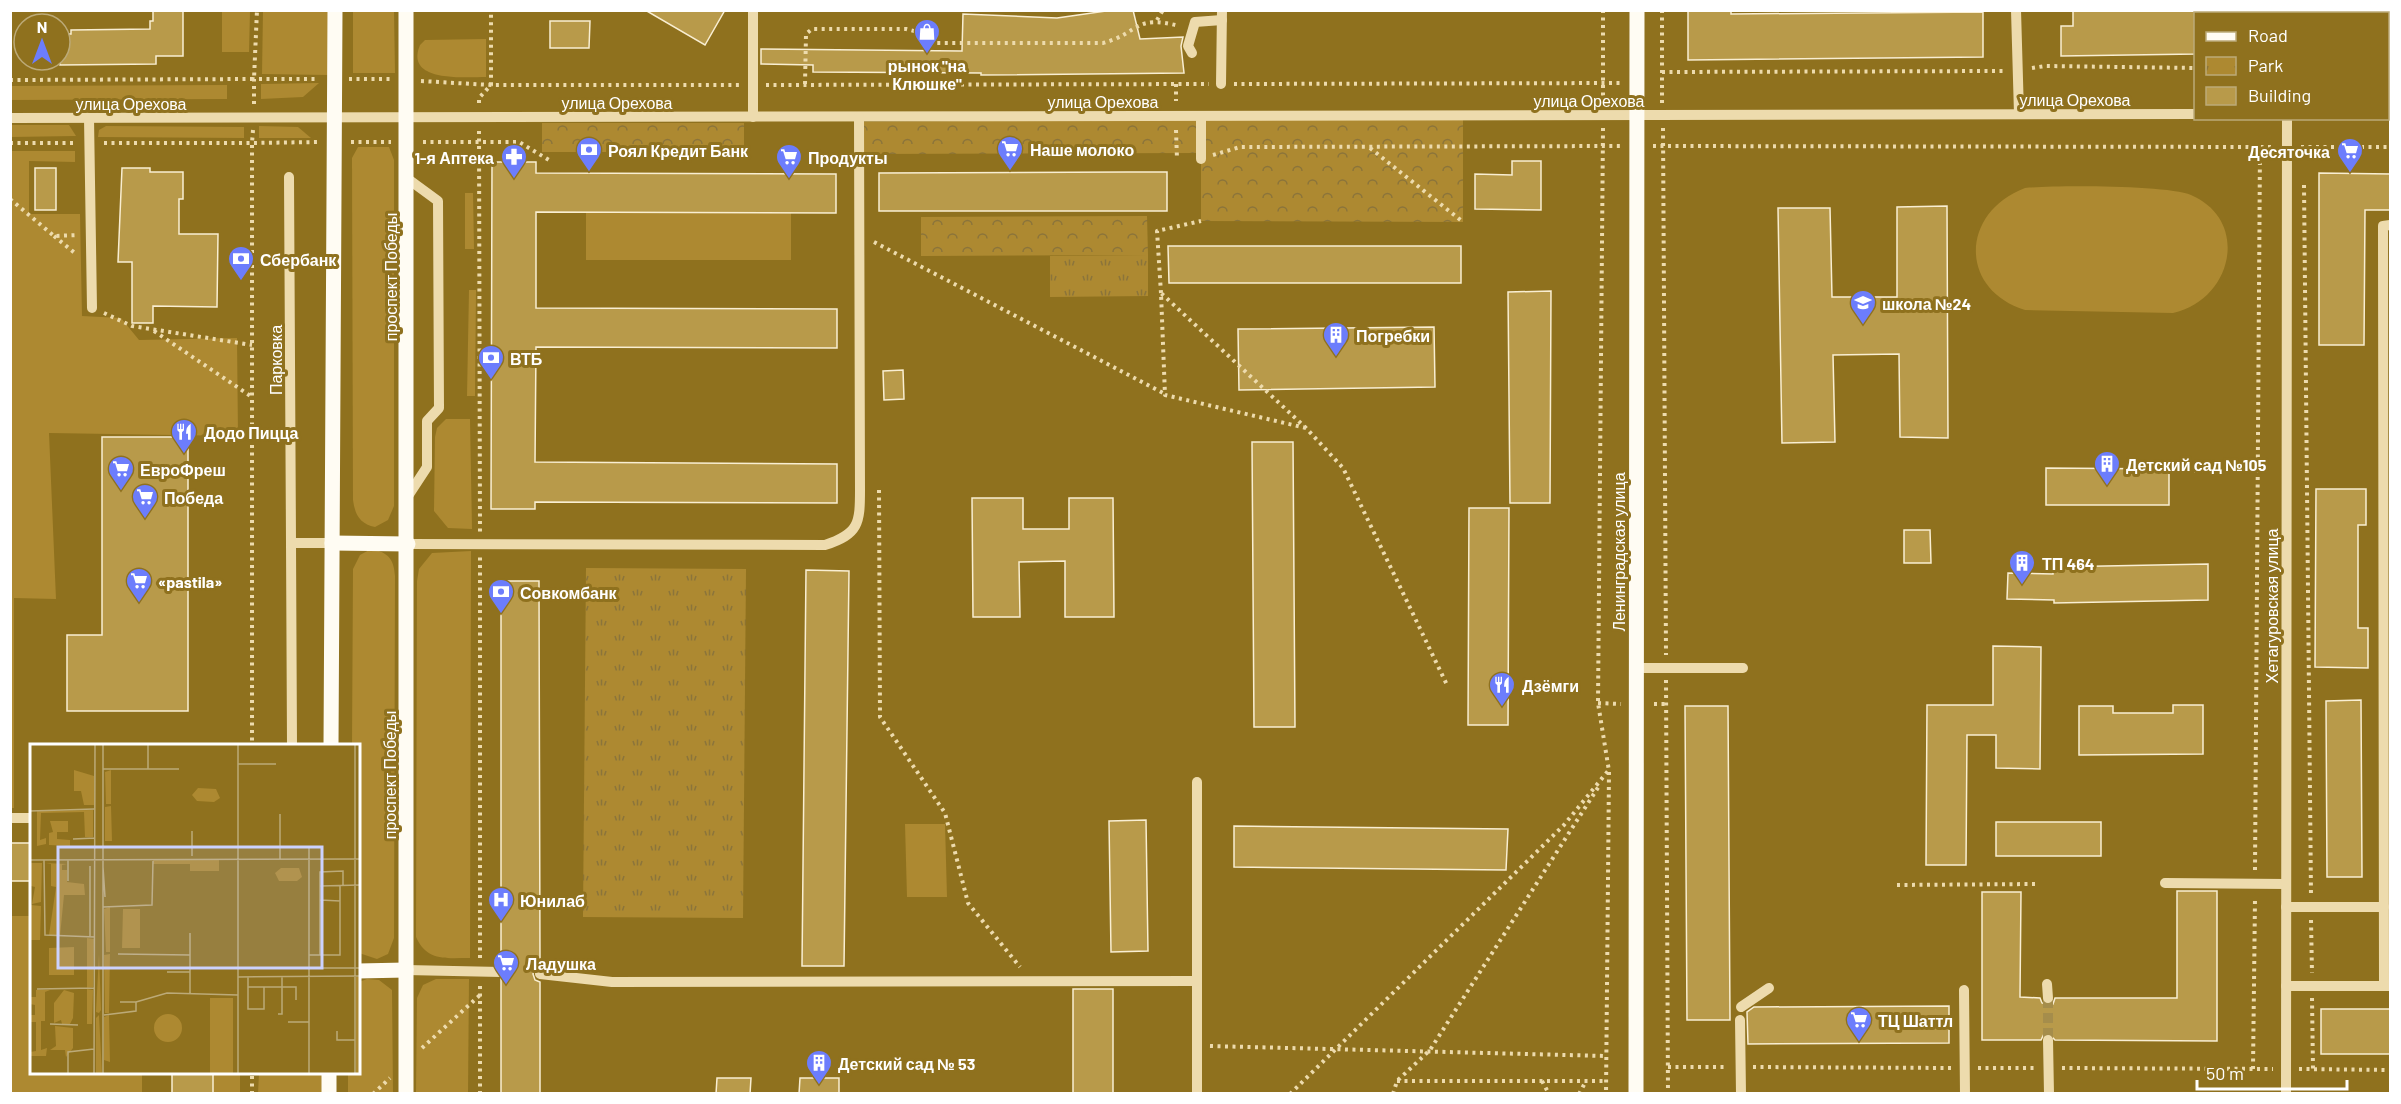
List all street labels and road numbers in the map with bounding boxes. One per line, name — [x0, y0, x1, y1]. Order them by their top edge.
street label: улица Орехова — [2019, 90, 2131, 109]
street label: улица Орехова — [1533, 91, 1645, 110]
street label: улица Орехова — [1047, 92, 1159, 111]
street label: улица Орехова — [561, 93, 673, 112]
street label: улица Орехова — [75, 94, 187, 113]
street label: проспект Победы — [381, 213, 400, 341]
street label: Парковка — [266, 325, 285, 395]
street label: Ленинградская улица — [1609, 472, 1628, 632]
street label: Хетагуровская улица — [2262, 528, 2281, 683]
street label: проспект Победы — [380, 711, 399, 839]

